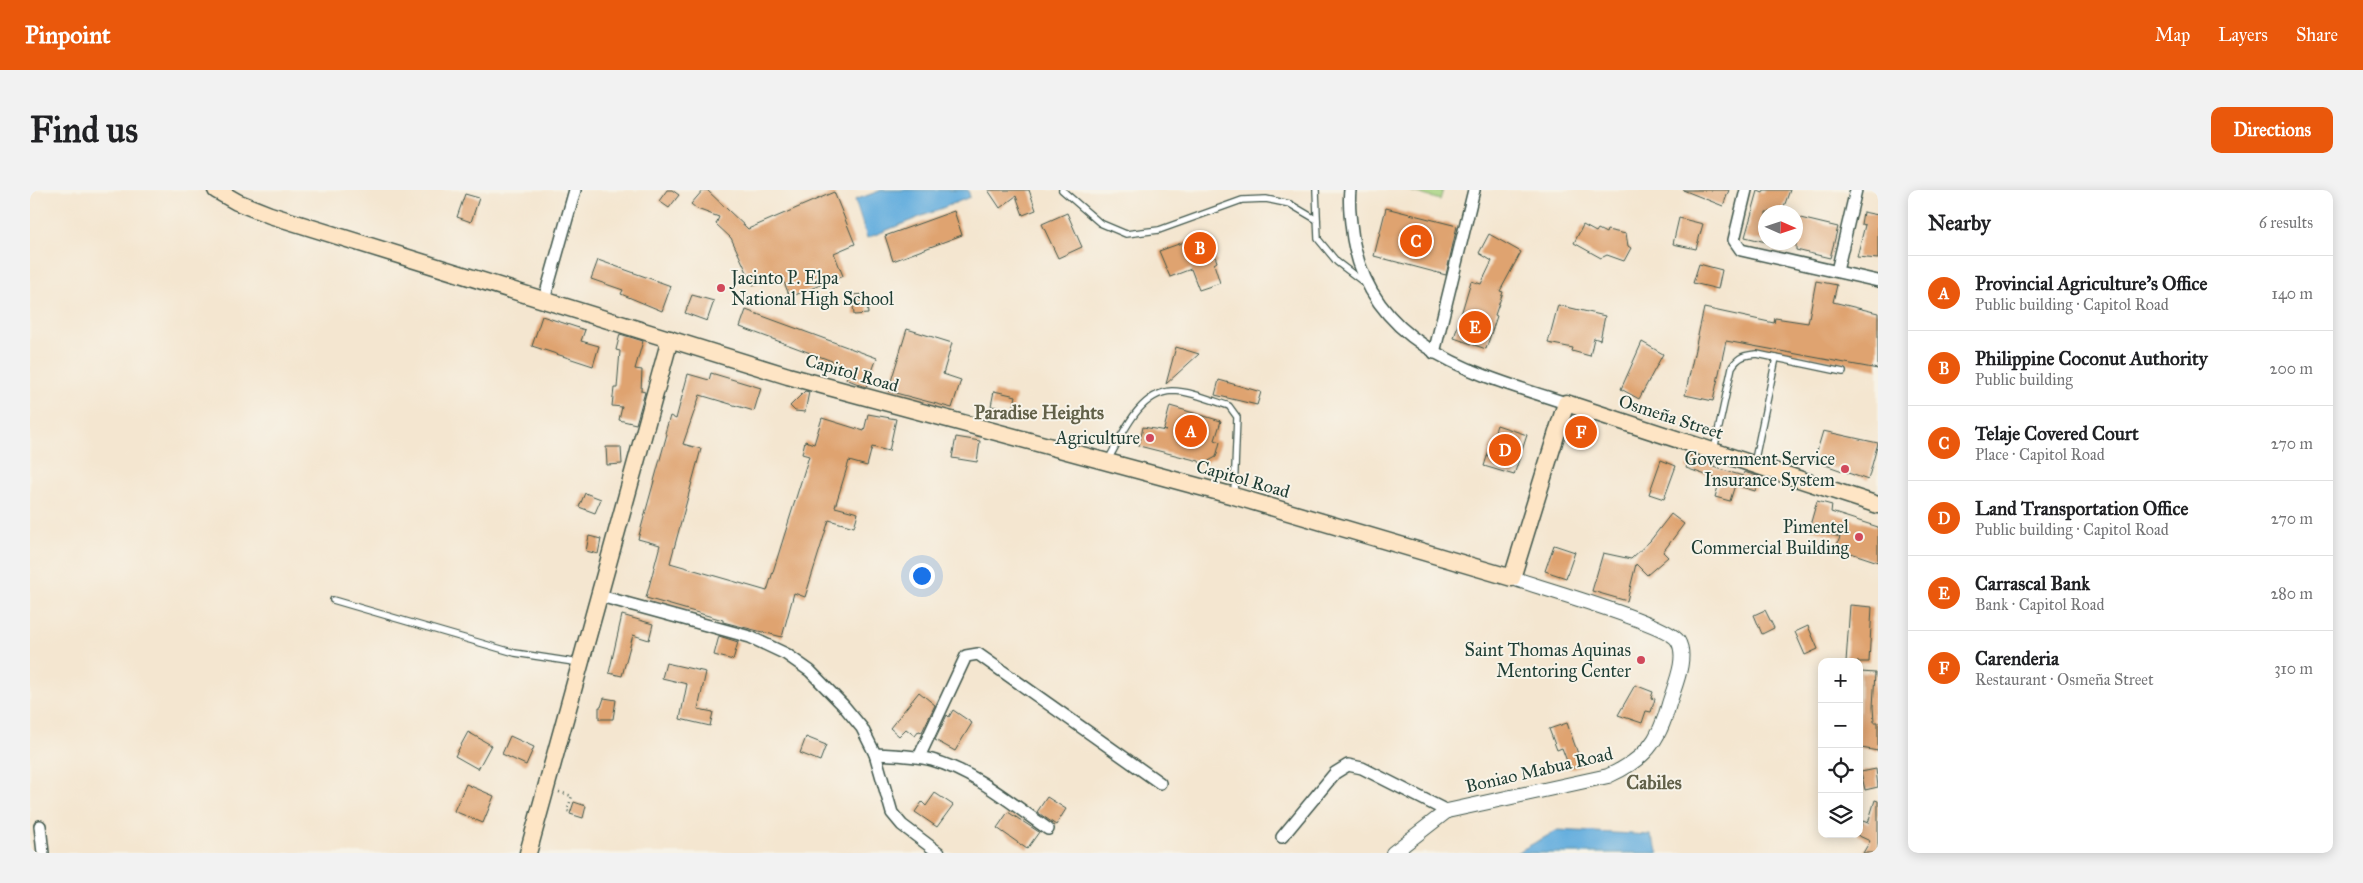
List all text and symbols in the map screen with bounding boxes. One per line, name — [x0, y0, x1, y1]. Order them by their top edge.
text: Pinpoint — [25, 20, 111, 50]
text: Map — [2155, 24, 2190, 46]
text: Layers — [2218, 24, 2268, 46]
text: Share — [2296, 24, 2338, 46]
button: Directions — [2211, 107, 2333, 153]
text: Find us — [30, 109, 138, 152]
north arrow — [1758, 205, 1803, 250]
text: Nearby — [1928, 210, 1991, 236]
text: 6 results — [2259, 213, 2313, 232]
pin: C — [1400, 222, 1432, 260]
pin: B — [1184, 229, 1216, 267]
place label: Jacinto P. Elpa National High School — [729, 267, 894, 311]
text: Provincial Agriculture's Office — [1975, 272, 2208, 295]
marker: Jacinto P. Elpa National High School — [715, 282, 727, 294]
text: A — [1939, 284, 1949, 303]
text: 140 m — [2272, 284, 2313, 303]
text: Public building · Capitol Road — [1975, 295, 2169, 314]
pin: E — [1459, 308, 1491, 346]
text: Philippine Coconut Authority — [1975, 347, 2208, 370]
street label: Capitol Road — [803, 349, 901, 397]
text: B — [1939, 359, 1949, 378]
text: 200 m — [2270, 359, 2313, 378]
text: Public building — [1975, 370, 2073, 389]
street label: Osmeña Street — [1616, 390, 1727, 444]
district label: Paradise Heights — [974, 401, 1104, 425]
pin: A — [1175, 412, 1207, 450]
pin: F — [1565, 413, 1597, 451]
text: Telaje Covered Court — [1975, 422, 2139, 445]
place label: Agriculture — [1055, 427, 1140, 450]
pin: D — [1489, 431, 1521, 469]
marker: Agriculture — [1144, 432, 1156, 444]
text: C — [1939, 434, 1949, 453]
text: 270 m — [2271, 434, 2313, 453]
text: Place · Capitol Road — [1975, 445, 2105, 464]
place label: Government Service Insurance System — [1684, 448, 1835, 491]
street label: Capitol Road — [1194, 455, 1292, 503]
marker: Government Service Insurance System — [1839, 463, 1851, 475]
text: Land Transportation Office — [1975, 497, 2188, 520]
text: D — [1938, 509, 1950, 528]
text: 270 m — [2271, 509, 2313, 528]
place label: Pimentel Commercial Building — [1691, 516, 1850, 560]
text: Public building · Capitol Road — [1975, 520, 2169, 539]
marker: Pimentel Commercial Building — [1853, 531, 1865, 543]
your location — [909, 563, 935, 589]
text: Carrascal Bank — [1975, 572, 2090, 595]
text: E — [1938, 584, 1950, 603]
text: 280 m — [2270, 584, 2313, 603]
text: Bank · Capitol Road — [1975, 595, 2104, 614]
place label: Saint Thomas Aquinas Mentoring Center — [1465, 639, 1631, 683]
text: Carenderia — [1975, 647, 2059, 670]
marker: Saint Thomas Aquinas Mentoring Center — [1635, 654, 1647, 666]
map controls — [1818, 658, 1863, 838]
button: + — [1818, 658, 1863, 703]
text: F — [1939, 659, 1949, 678]
text: 310 m — [2274, 659, 2313, 678]
text: Restaurant · Osmeña Street — [1975, 670, 2154, 689]
button: − — [1818, 703, 1863, 748]
street label: Boniao Mabua Road — [1463, 742, 1615, 798]
button: locate — [1818, 748, 1863, 793]
district label: Cabiles — [1626, 771, 1682, 794]
button: layers — [1818, 793, 1863, 838]

